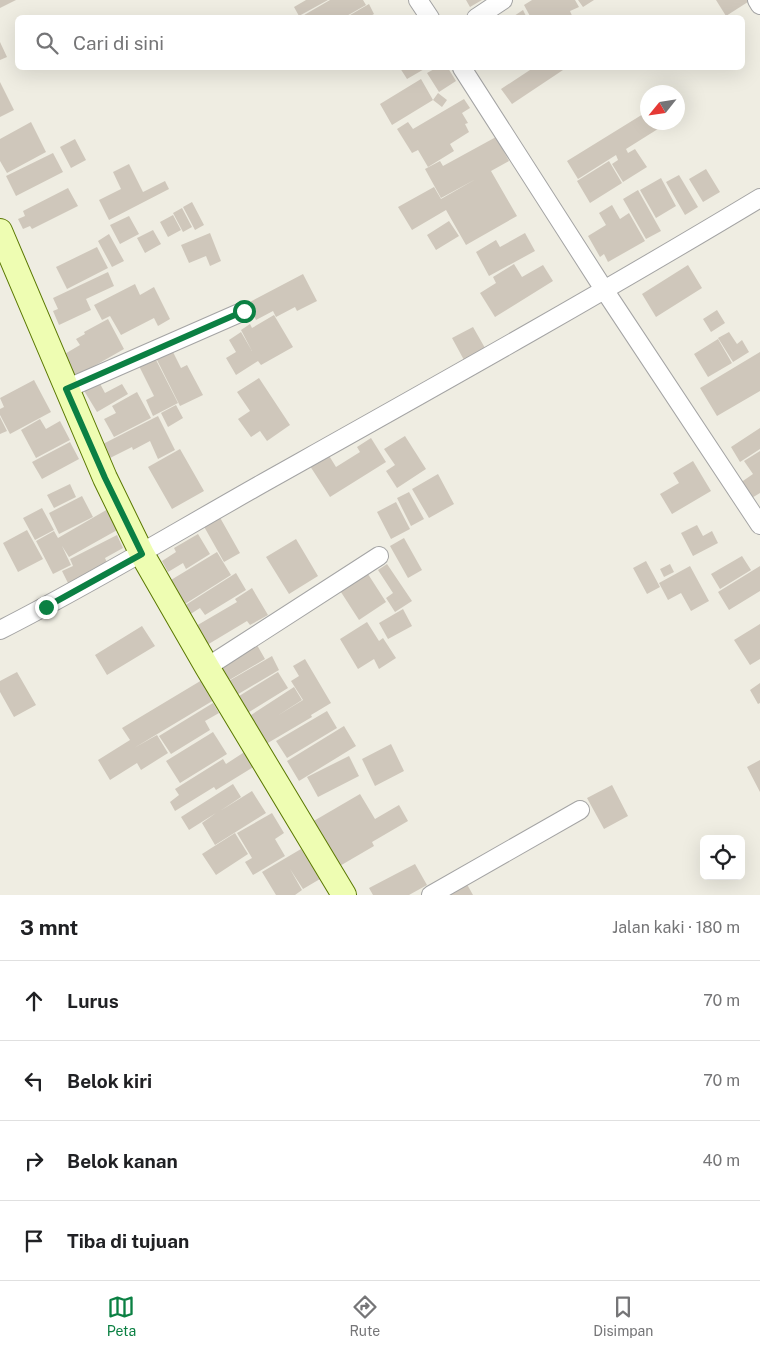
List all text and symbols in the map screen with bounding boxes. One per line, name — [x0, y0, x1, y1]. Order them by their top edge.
search box — [15, 15, 745, 70]
icon: search — [33, 29, 61, 57]
text: Cari di sini — [73, 32, 164, 54]
north arrow — [640, 85, 685, 130]
route start — [233, 300, 256, 323]
route end — [35, 596, 58, 619]
map controls — [700, 835, 745, 880]
button: locate — [700, 835, 745, 880]
text: 3 mnt — [20, 915, 78, 940]
text: Jalan kaki · 180 m — [612, 918, 740, 937]
icon: ahead — [20, 987, 48, 1015]
text: Lurus — [67, 990, 119, 1012]
text: 70 m — [703, 991, 740, 1010]
icon: left — [20, 1067, 48, 1095]
text: Belok kiri — [67, 1070, 152, 1092]
text: 70 m — [703, 1071, 740, 1090]
icon: right — [20, 1147, 48, 1175]
text: Belok kanan — [67, 1150, 178, 1172]
text: 40 m — [702, 1151, 740, 1170]
icon: arrive — [20, 1227, 48, 1255]
text: Tiba di tujuan — [67, 1230, 189, 1252]
tab: Peta — [107, 1293, 136, 1339]
tab: Rute — [349, 1293, 380, 1339]
tab: Disimpan — [593, 1293, 653, 1339]

